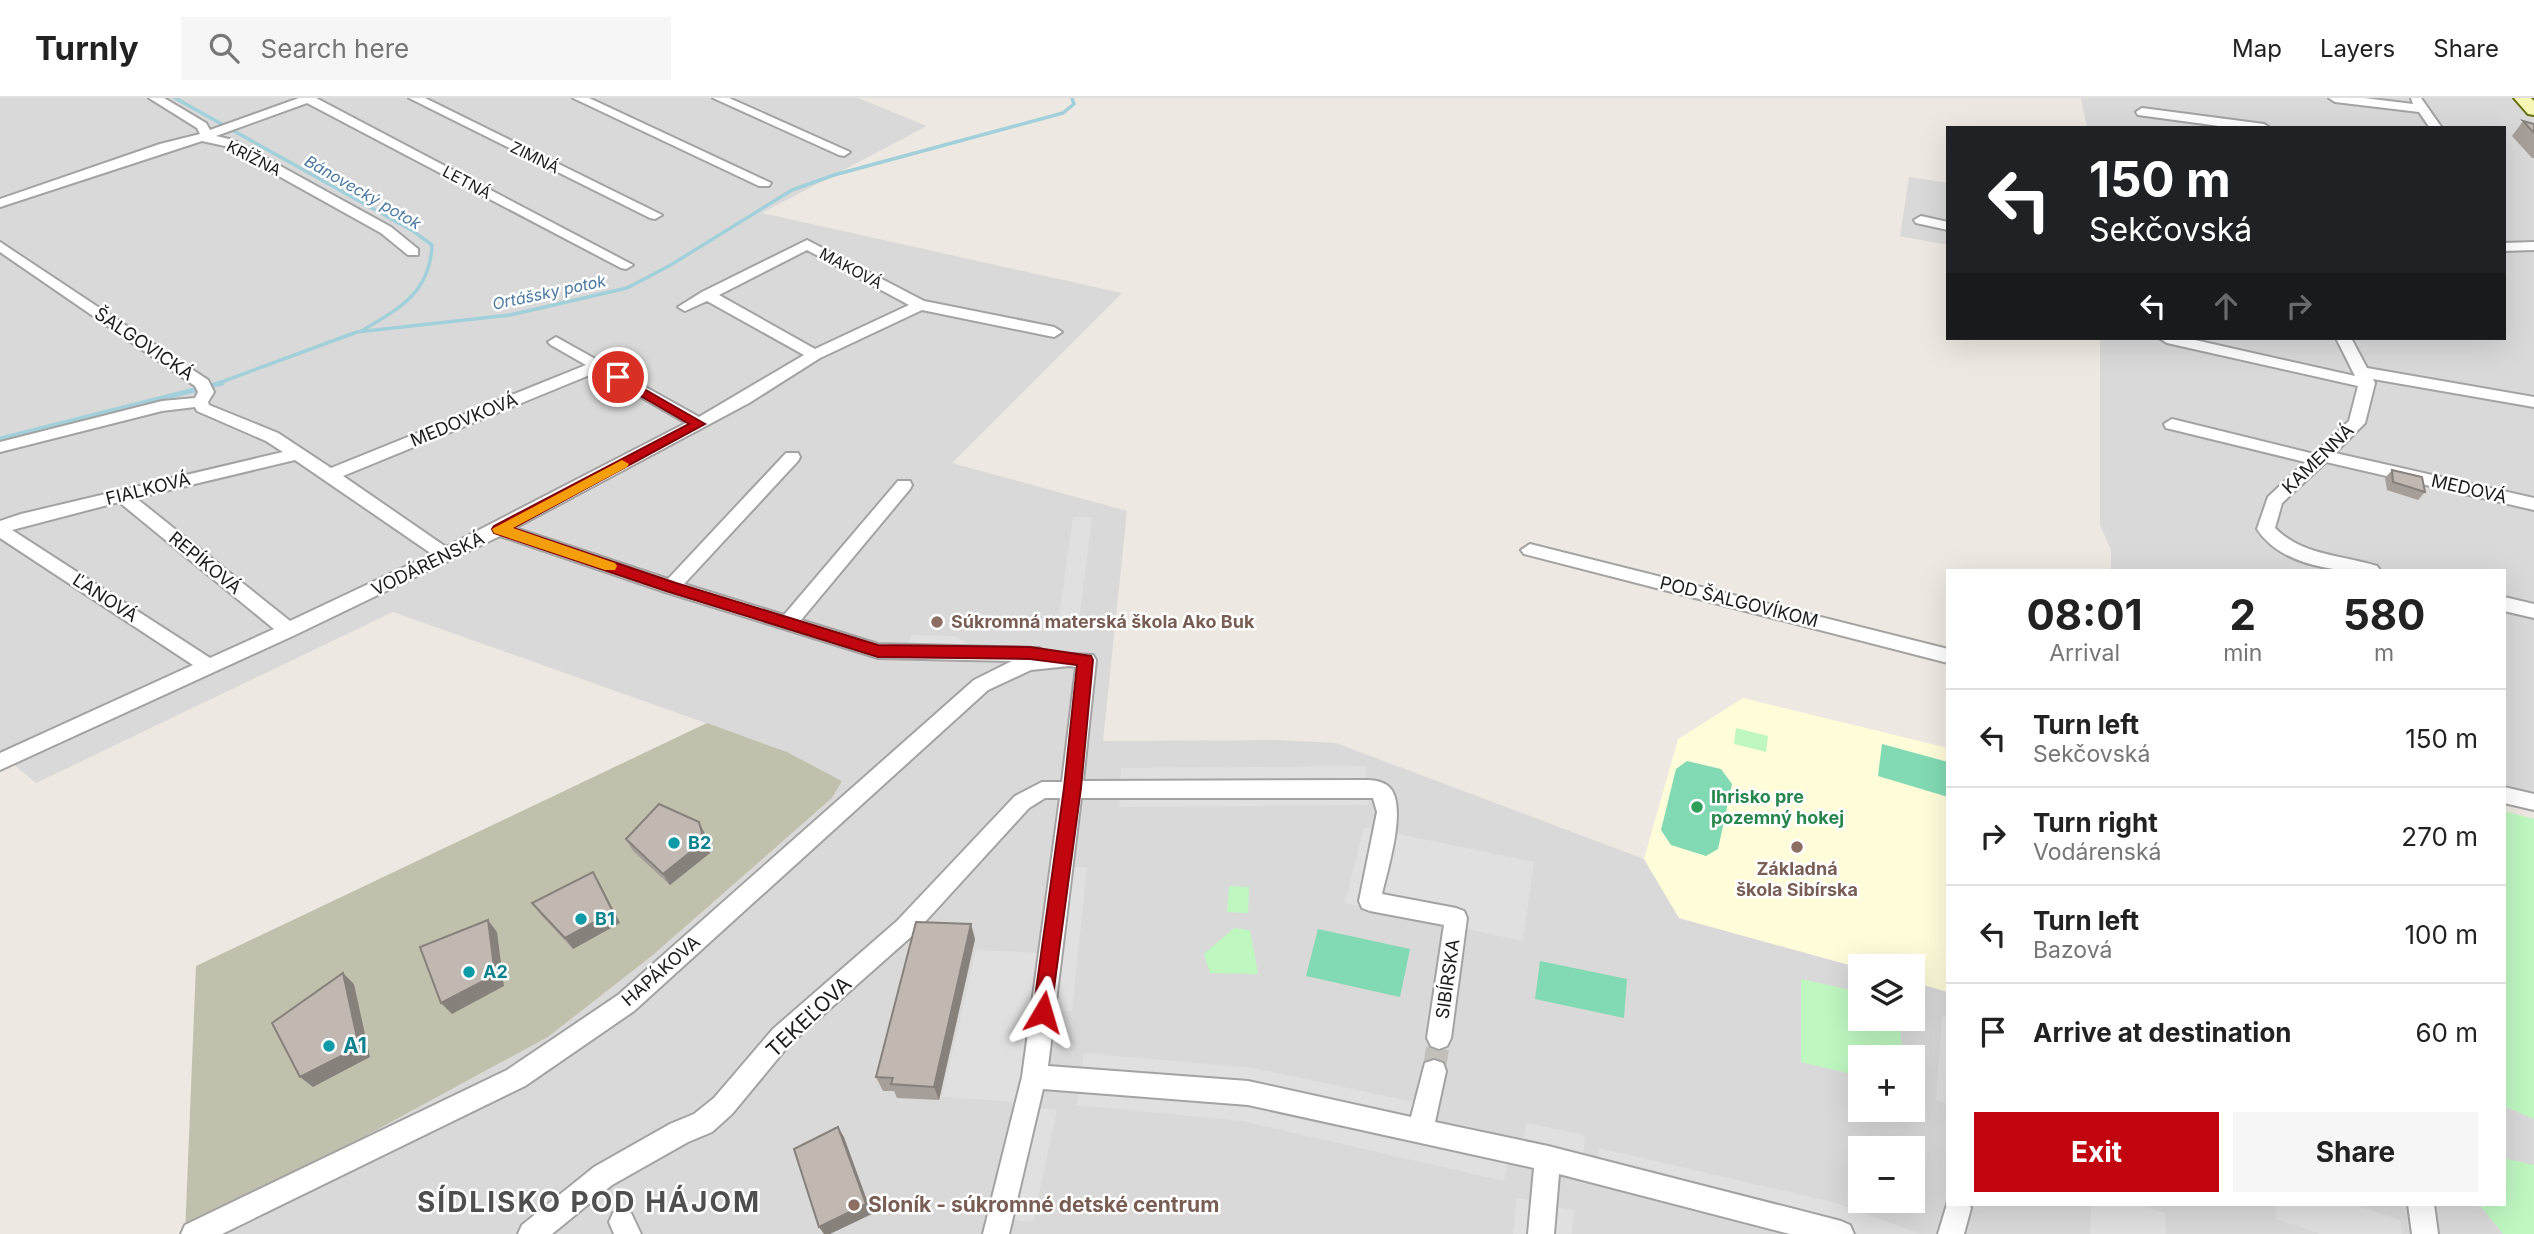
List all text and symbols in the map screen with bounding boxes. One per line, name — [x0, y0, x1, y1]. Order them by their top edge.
search box — [181, 17, 671, 80]
text: Turnly — [35, 28, 139, 68]
icon: search — [205, 29, 243, 67]
text: Search here — [261, 33, 409, 64]
text: Map — [2232, 34, 2282, 63]
text: Layers — [2320, 34, 2395, 63]
text: Share — [2433, 34, 2499, 63]
street label: KRÍŽNA — [223, 136, 285, 180]
street label: ZIMNÁ — [507, 137, 563, 177]
text: 150 m — [2089, 150, 2231, 209]
water label: Bánovecký potok — [301, 151, 425, 234]
icon: left — [1974, 154, 2065, 245]
street label: LETNÁ — [439, 161, 495, 203]
text: Sekčovská — [2089, 210, 2252, 249]
street label: MAKOVÁ — [816, 243, 886, 293]
water label: Ortášsky potok — [490, 270, 608, 314]
icon: left — [2134, 287, 2172, 325]
icon: ahead — [2207, 287, 2245, 325]
icon: right — [2280, 287, 2318, 325]
street label: ŠALGOVICKÁ — [91, 302, 198, 384]
pin — [588, 347, 648, 407]
icon: arrive — [599, 358, 637, 396]
street label: MEDOVKOVÁ — [407, 388, 521, 451]
street label: KAMENNÁ — [2277, 419, 2358, 498]
street label: FIALKOVÁ — [103, 467, 192, 509]
street label: MEDOVÁ — [2429, 469, 2509, 507]
street label: REPÍKOVÁ — [165, 526, 246, 598]
street label: VODÁRENSKÁ — [368, 526, 487, 600]
street label: ĽANOVÁ — [69, 568, 142, 626]
street label: POD ŠALGOVÍKOM — [1658, 571, 1821, 631]
text: 08:01 — [2027, 589, 2143, 640]
text: 2 — [2230, 589, 2256, 640]
text: 580 — [2343, 589, 2425, 640]
place label: Súkromná materská škola Ako Buk — [951, 611, 1255, 632]
marker: Súkromná materská škola Ako Buk — [929, 614, 945, 630]
text: Arrival — [2049, 639, 2120, 667]
text: min — [2223, 639, 2262, 667]
text: m — [2374, 639, 2394, 667]
text: Turn left — [2033, 709, 2139, 740]
icon: left — [1974, 719, 2012, 757]
text: 150 m — [2405, 723, 2478, 754]
text: Sekčovská — [2033, 740, 2150, 768]
place label: Ihrisko pre pozemný hokej — [1711, 786, 1844, 828]
marker: Ihrisko pre pozemný hokej — [1689, 799, 1705, 815]
text: Turn right — [2033, 807, 2158, 838]
icon: right — [1974, 817, 2012, 855]
text: 270 m — [2401, 821, 2478, 852]
place label: B2 — [688, 832, 711, 853]
marker: B2 — [666, 835, 682, 851]
text: Vodárenská — [2033, 838, 2161, 866]
marker: Základná škola Sibírska — [1789, 839, 1805, 855]
place label: Základná škola Sibírska — [1736, 858, 1858, 900]
text: Turn left — [2033, 905, 2139, 936]
place label: B1 — [595, 908, 615, 929]
marker: B1 — [573, 911, 589, 927]
icon: left — [1974, 915, 2012, 953]
text: 100 m — [2405, 919, 2478, 950]
street label: HAPÁKOVA — [617, 930, 704, 1010]
text: Bazová — [2033, 936, 2112, 964]
street label: SIBÍRSKA — [1431, 937, 1464, 1020]
map controls — [1848, 954, 1925, 1213]
button: layers — [1848, 954, 1925, 1031]
place label: A2 — [483, 961, 508, 982]
marker: A2 — [461, 964, 477, 980]
street label: TEKEĽOVA — [761, 971, 856, 1062]
position arrow — [1006, 975, 1080, 1049]
icon: arrive — [1974, 1013, 2012, 1051]
text: Arrive at destination — [2033, 1017, 2292, 1048]
text: 60 m — [2415, 1017, 2478, 1048]
place label: A1 — [343, 1033, 367, 1058]
marker: A1 — [321, 1038, 337, 1054]
button: + — [1848, 1045, 1925, 1122]
button: Exit — [1974, 1112, 2219, 1192]
button: Share — [2233, 1112, 2478, 1192]
button: − — [1848, 1136, 1925, 1213]
district label: SÍDLISKO POD HÁJOM — [417, 1184, 761, 1219]
place label: Sloník - súkromné detské centrum — [868, 1192, 1219, 1217]
marker: Sloník - súkromné detské centrum — [846, 1197, 862, 1213]

